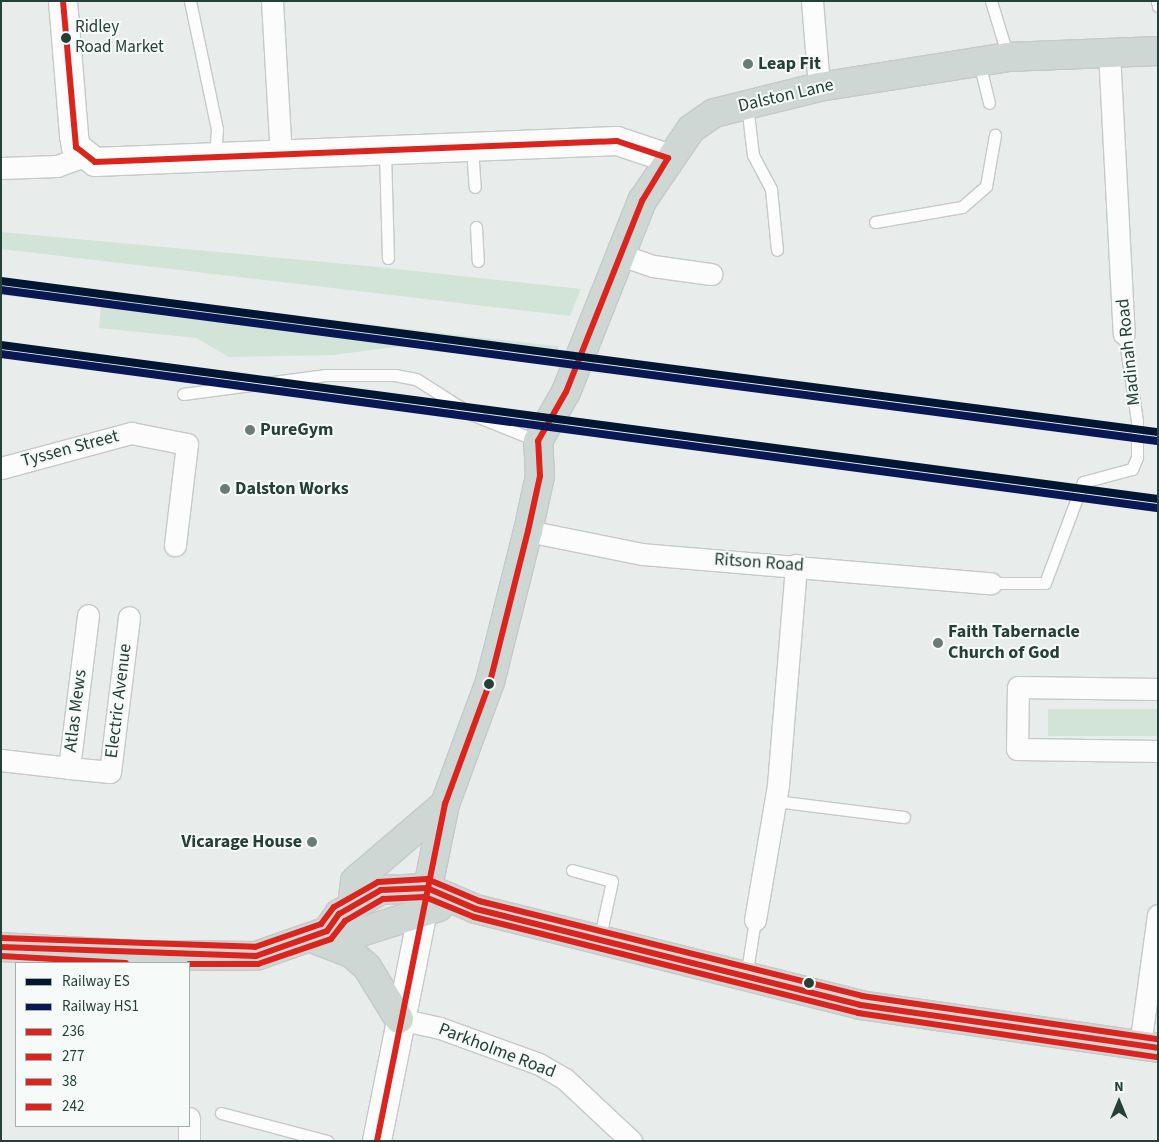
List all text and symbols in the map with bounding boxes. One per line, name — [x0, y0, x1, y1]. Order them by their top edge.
place label: Ridley Road Market — [75, 18, 164, 58]
marker: Ridley Road Market — [61, 33, 71, 43]
place label: Leap Fit — [758, 53, 821, 75]
marker: Leap Fit — [742, 58, 754, 70]
street label: Dalston Lane — [736, 75, 836, 117]
street label: Madinah Road — [1113, 297, 1145, 407]
place label: PureGym — [260, 419, 334, 441]
marker: PureGym — [244, 424, 256, 436]
street label: Tyssen Street — [19, 426, 121, 472]
place label: Dalston Works — [235, 478, 349, 500]
marker: Dalston Works — [219, 483, 231, 495]
street label: Ritson Road — [713, 549, 805, 577]
place label: Faith Tabernacle Church of God — [948, 622, 1080, 664]
marker: Faith Tabernacle Church of God — [932, 637, 944, 649]
street label: Electric Avenue — [101, 643, 137, 759]
street label: Atlas Mews — [60, 668, 92, 754]
unlabelled marker — [484, 679, 494, 689]
place label: Vicarage House — [181, 831, 302, 853]
marker: Vicarage House — [306, 836, 318, 848]
legend — [15, 962, 190, 1127]
text: Railway ES — [62, 971, 130, 992]
unlabelled marker — [804, 978, 814, 988]
text: Railway HS1 — [62, 996, 139, 1017]
street label: Parkholme Road — [435, 1019, 559, 1083]
text: 236 — [62, 1021, 84, 1042]
text: 277 — [62, 1046, 84, 1067]
text: 38 — [62, 1071, 77, 1092]
north arrow — [1094, 1077, 1144, 1127]
text: N — [1114, 1077, 1124, 1097]
text: 242 — [62, 1096, 84, 1117]

